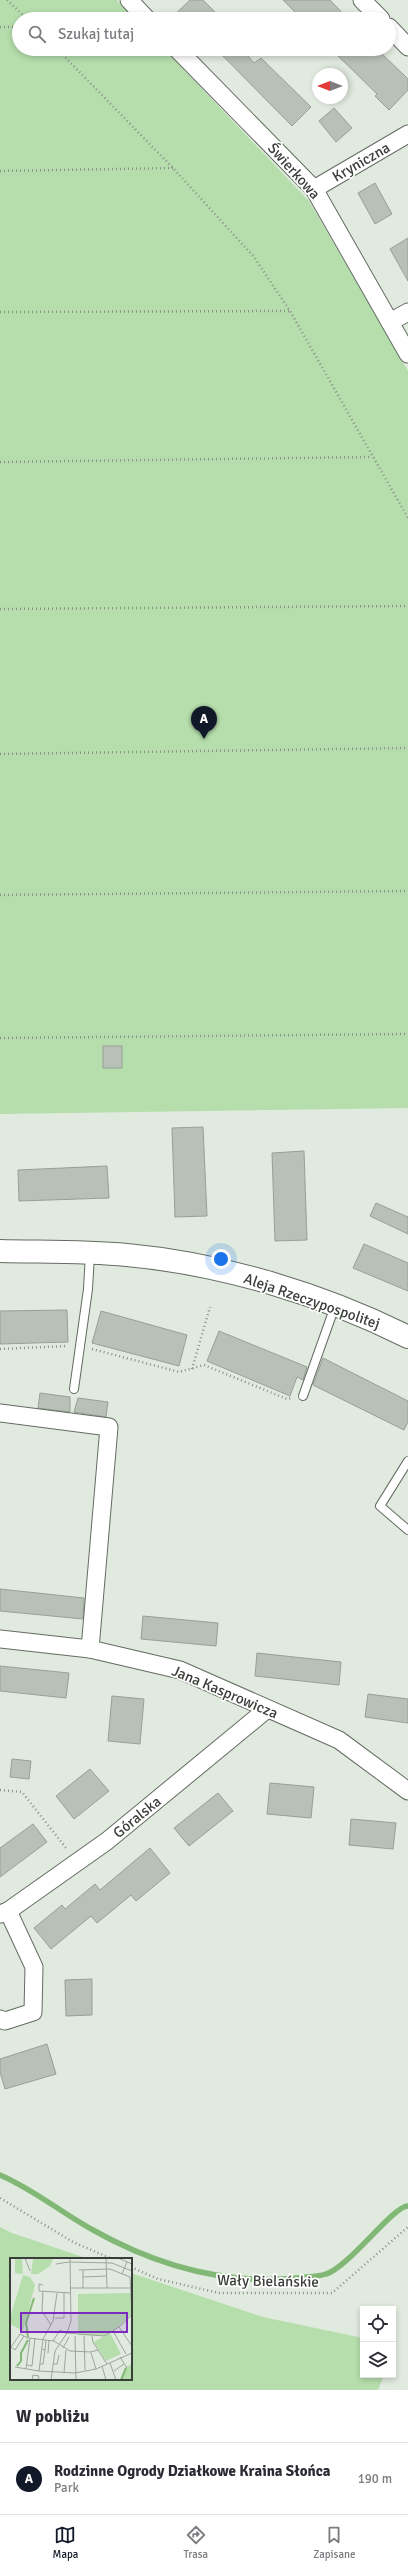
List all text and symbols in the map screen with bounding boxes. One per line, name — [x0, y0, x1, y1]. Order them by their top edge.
search box — [12, 12, 396, 56]
icon: search — [26, 23, 48, 45]
text: Szukaj tutaj — [58, 25, 134, 43]
north arrow — [312, 68, 348, 104]
street label: Kryniczna — [329, 138, 393, 186]
street label: Świerkowa — [264, 139, 325, 203]
pin: A — [191, 706, 217, 739]
your location — [211, 1249, 231, 1269]
street label: Aleja Rzeczypospolitej — [242, 1269, 382, 1333]
street label: Jana Kasprowicza — [169, 1662, 281, 1722]
street label: Góralska — [109, 1792, 165, 1842]
inset map — [10, 2258, 132, 2380]
street label: Wały Bielańskie — [217, 2271, 319, 2291]
map controls — [360, 2306, 396, 2378]
button: locate — [360, 2306, 396, 2342]
button: layers — [360, 2342, 396, 2378]
text: W pobliżu — [16, 2406, 89, 2427]
text: Rodzinne Ogrody Działkowe Kraina Słońca — [54, 2462, 331, 2480]
text: A — [25, 2471, 33, 2487]
text: 190 m — [358, 2471, 392, 2487]
text: Park — [54, 2480, 79, 2496]
tab: Mapa — [53, 2524, 78, 2561]
tab: Trasa — [183, 2524, 208, 2561]
tab: Zapisane — [313, 2524, 356, 2561]

